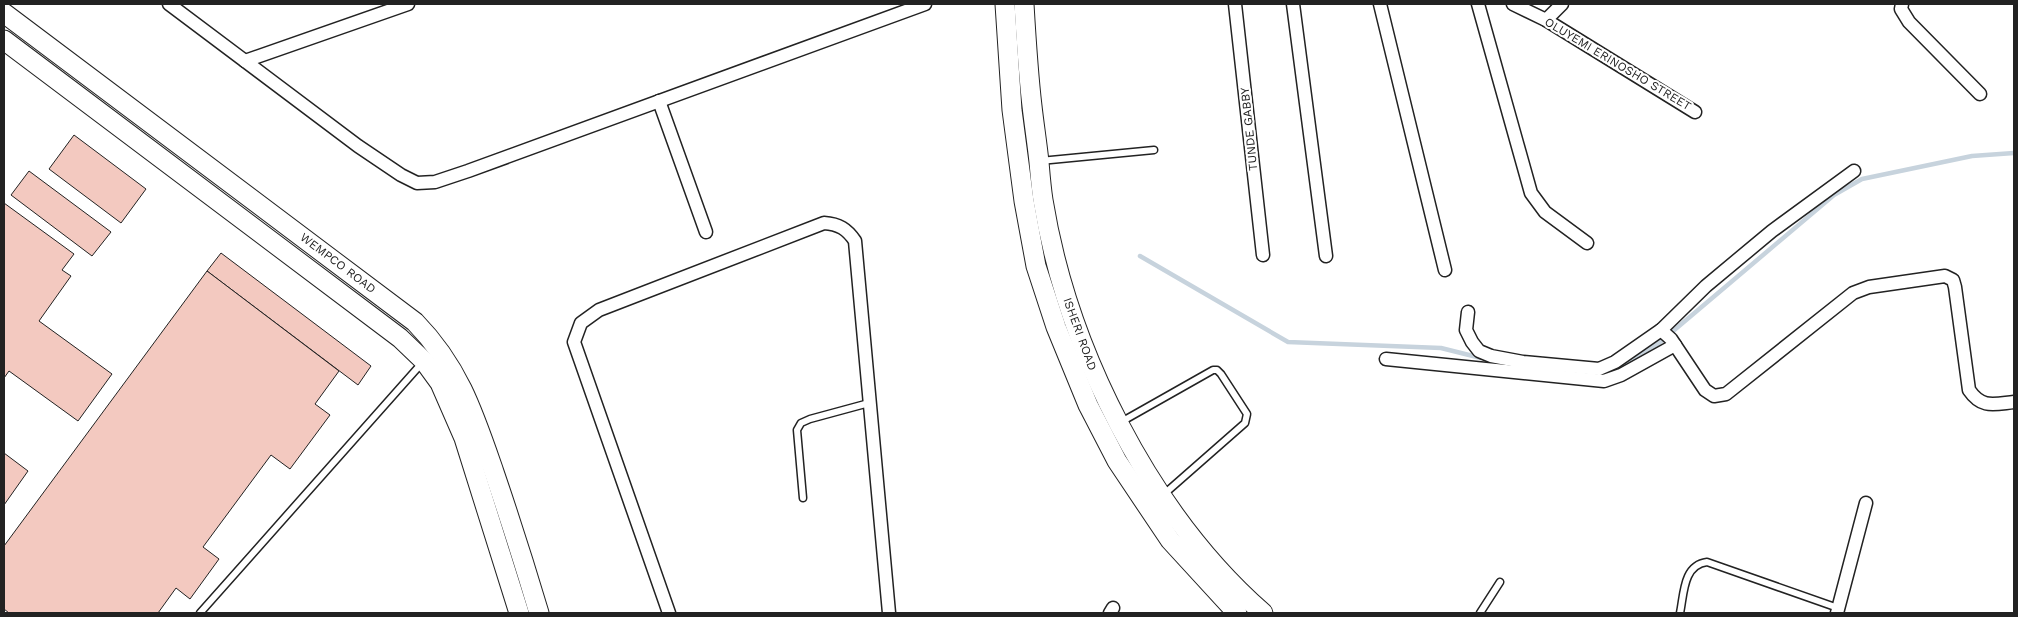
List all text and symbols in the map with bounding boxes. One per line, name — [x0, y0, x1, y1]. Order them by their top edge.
street label: OLUYEMI ERINOSHO STREET — [1542, 15, 1694, 113]
street label: TUNDE GABBY — [1238, 86, 1260, 171]
street label: WEMPCO ROAD — [297, 230, 379, 296]
street label: ISHERI ROAD — [1060, 296, 1100, 372]

